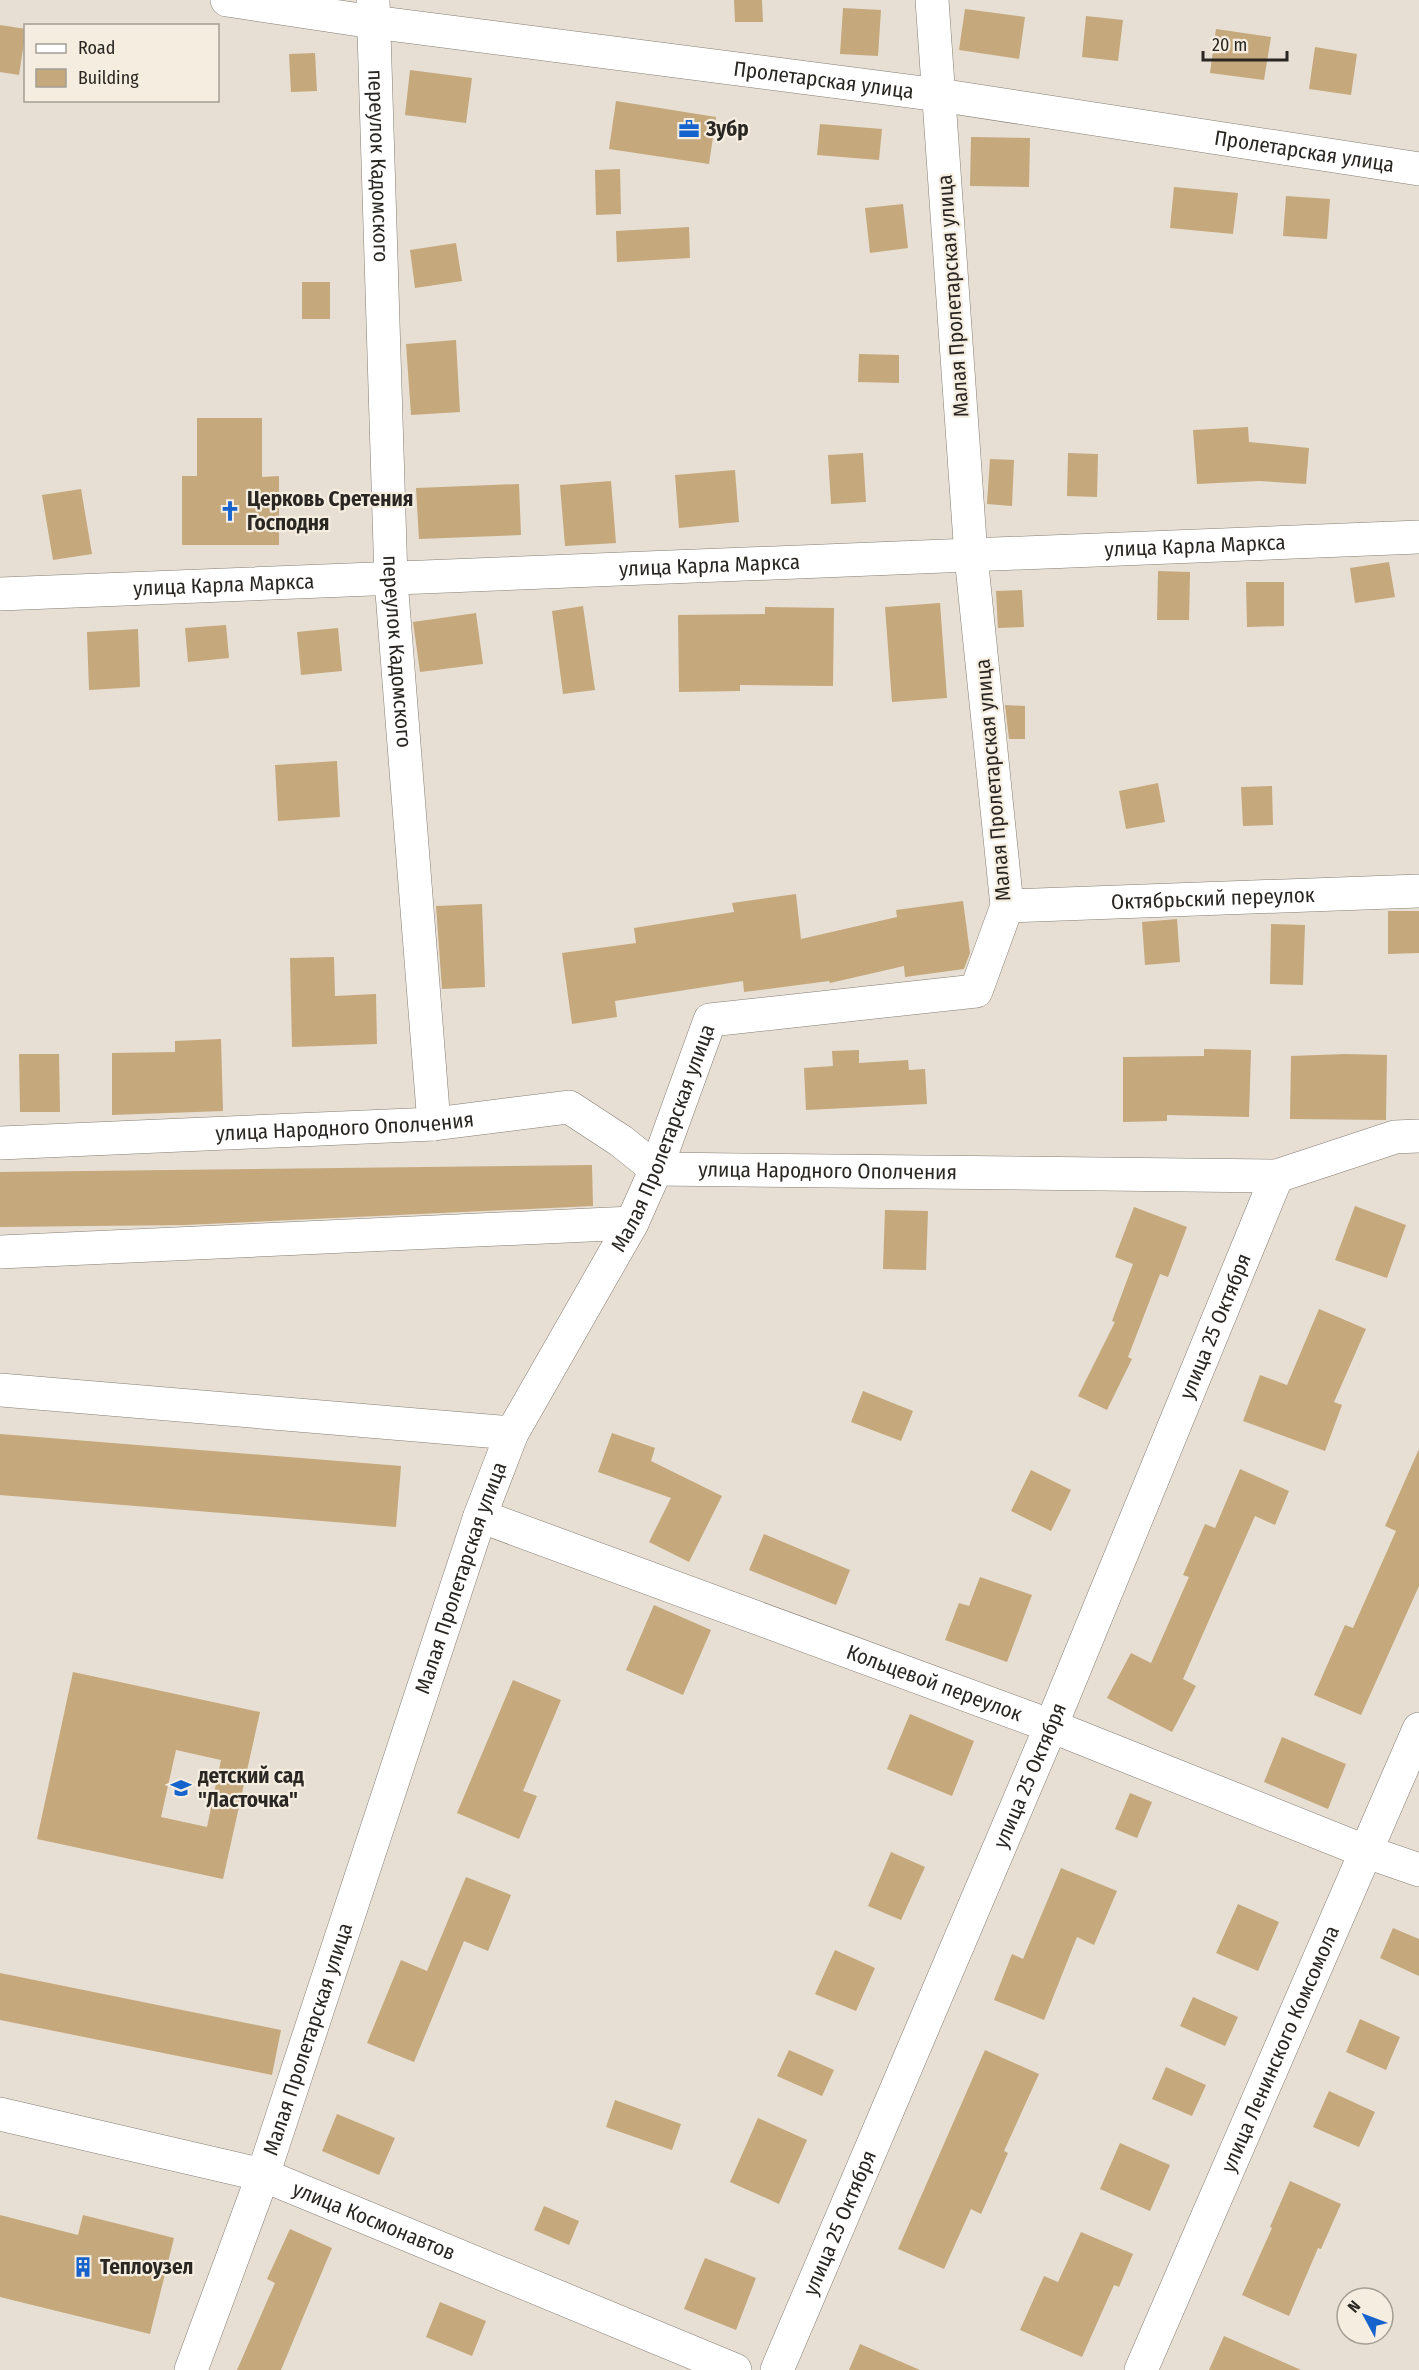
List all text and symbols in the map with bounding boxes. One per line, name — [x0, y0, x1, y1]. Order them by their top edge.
legend — [24, 24, 219, 102]
scale bar — [1203, 24, 1287, 62]
text: 20 m — [1212, 34, 1247, 56]
text: Road — [78, 37, 115, 59]
street label: Пролетарская улица — [732, 56, 915, 105]
text: Building — [78, 67, 139, 89]
street label: переулок Кадомского — [362, 69, 394, 263]
place label: Зубр — [705, 116, 749, 142]
office icon: Зубр — [677, 117, 701, 141]
street label: Пролетарская улица — [1213, 125, 1396, 178]
street label: Малая Пролетарская улица — [932, 174, 974, 418]
place label: Церковь Сретения Господня — [247, 486, 413, 536]
church icon: Церковь Сретения Господня — [218, 499, 242, 523]
street label: улица Карла Маркса — [1104, 529, 1286, 563]
street label: улица Карла Маркса — [618, 549, 800, 582]
street label: переулок Кадомского — [377, 555, 417, 749]
street label: улица Карла Маркса — [133, 568, 315, 602]
street label: Малая Пролетарская улица — [969, 658, 1017, 902]
street label: Октябрьский переулок — [1111, 882, 1315, 915]
street label: Малая Пролетарская улица — [605, 1021, 720, 1256]
street label: улица Народного Ополчения — [215, 1106, 475, 1147]
street label: улица Народного Ополчения — [698, 1156, 957, 1185]
street label: улица 25 Октября — [1174, 1250, 1257, 1403]
street label: Малая Пролетарская улица — [409, 1458, 513, 1697]
street label: Кольцевой переулок — [843, 1639, 1026, 1727]
street label: улица 25 Октября — [988, 1699, 1072, 1852]
place label: детский сад "Ласточка" — [197, 1763, 304, 1813]
school or university icon: детский сад "Ласточка" — [169, 1776, 193, 1800]
street label: Малая Пролетарская улица — [257, 1919, 358, 2159]
street label: улица Ленинского Комсомола — [1215, 1922, 1345, 2176]
street label: улица 25 Октября — [797, 2146, 882, 2299]
street label: улица Космонавтов — [289, 2176, 459, 2266]
place label: Теплоузел — [100, 2254, 193, 2280]
building icon: Теплоузел — [71, 2255, 95, 2279]
north arrow — [1335, 2286, 1395, 2346]
text: N — [1344, 2297, 1364, 2316]

